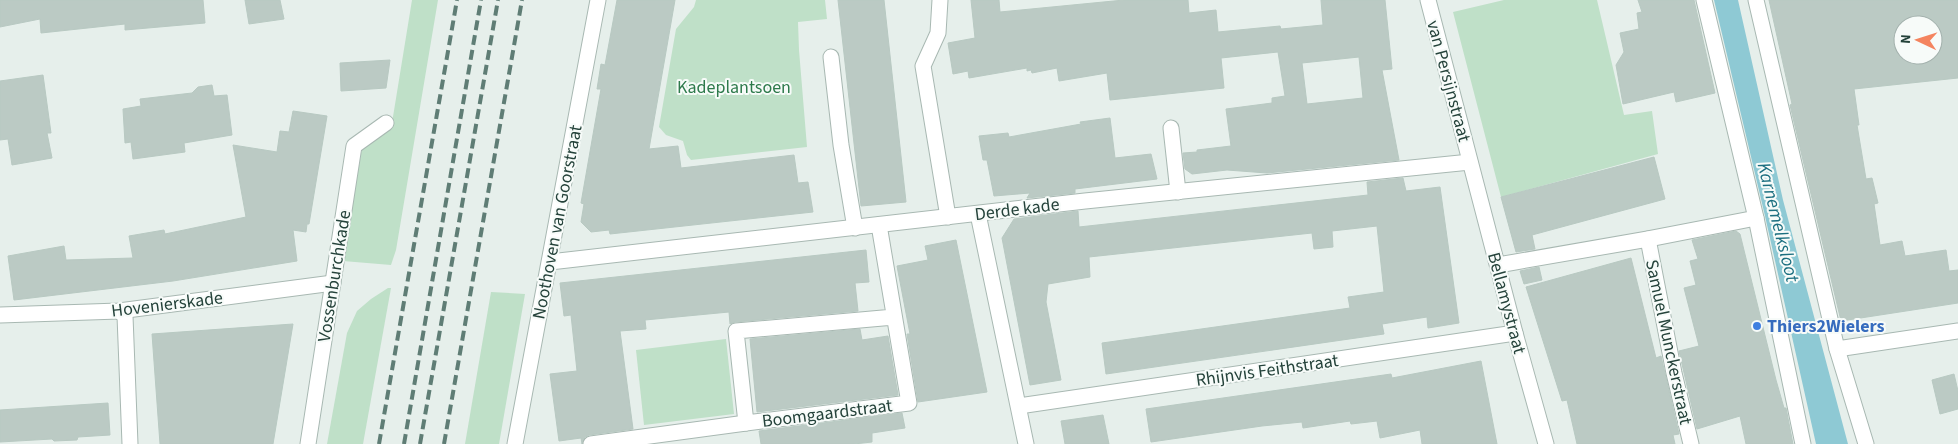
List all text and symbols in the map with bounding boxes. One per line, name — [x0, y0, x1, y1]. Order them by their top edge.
north arrow — [1893, 15, 1943, 65]
street label: van Persijnstraat — [1420, 18, 1477, 145]
text: N — [1896, 34, 1916, 45]
park label: Kadeplantsoen — [677, 75, 791, 100]
street label: Noothoven van Goorstraat — [526, 123, 589, 321]
water label: Karnemelksloot — [1750, 160, 1806, 286]
street label: Derde kade — [973, 192, 1061, 227]
street label: Vossenburchkade — [312, 208, 357, 344]
street label: Bellamystraat — [1481, 250, 1532, 357]
street label: Samuel Munckerstraat — [1639, 257, 1698, 427]
street label: Hovenierskade — [110, 285, 224, 324]
place label: Thiers2Wielers — [1767, 314, 1884, 339]
marker: Thiers2Wielers — [1751, 320, 1763, 332]
street label: Rhijnvis Feithstraat — [1194, 348, 1340, 393]
street label: Boomgaardstraat — [760, 393, 894, 434]

